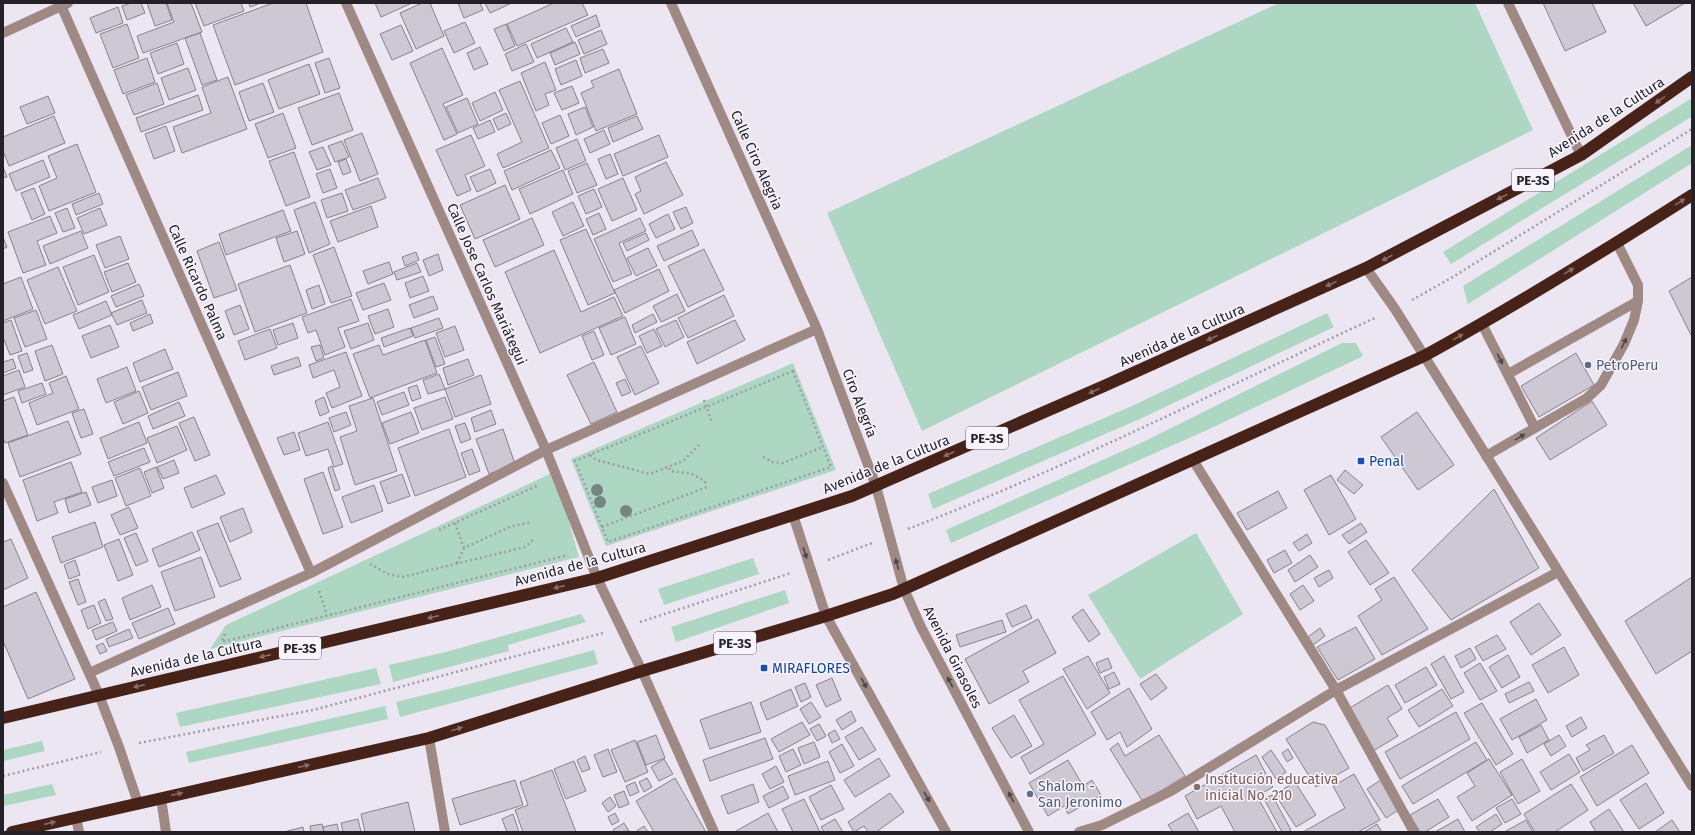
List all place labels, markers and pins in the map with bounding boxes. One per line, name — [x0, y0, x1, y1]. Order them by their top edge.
place label: PetroPeru — [1596, 357, 1658, 374]
marker: PetroPeru — [1583, 360, 1593, 370]
place label: Penal — [1369, 453, 1404, 470]
marker: Penal — [1356, 456, 1366, 466]
place label: MIRAFLORES — [772, 660, 850, 677]
marker: MIRAFLORES — [759, 663, 769, 673]
place label: Institución educativa inicial No. 210 — [1205, 771, 1338, 804]
place label: Shalom - San Jeronimo — [1038, 778, 1123, 811]
marker: Institución educativa inicial No. 210 — [1192, 782, 1202, 792]
marker: Shalom - San Jeronimo — [1025, 789, 1035, 799]

